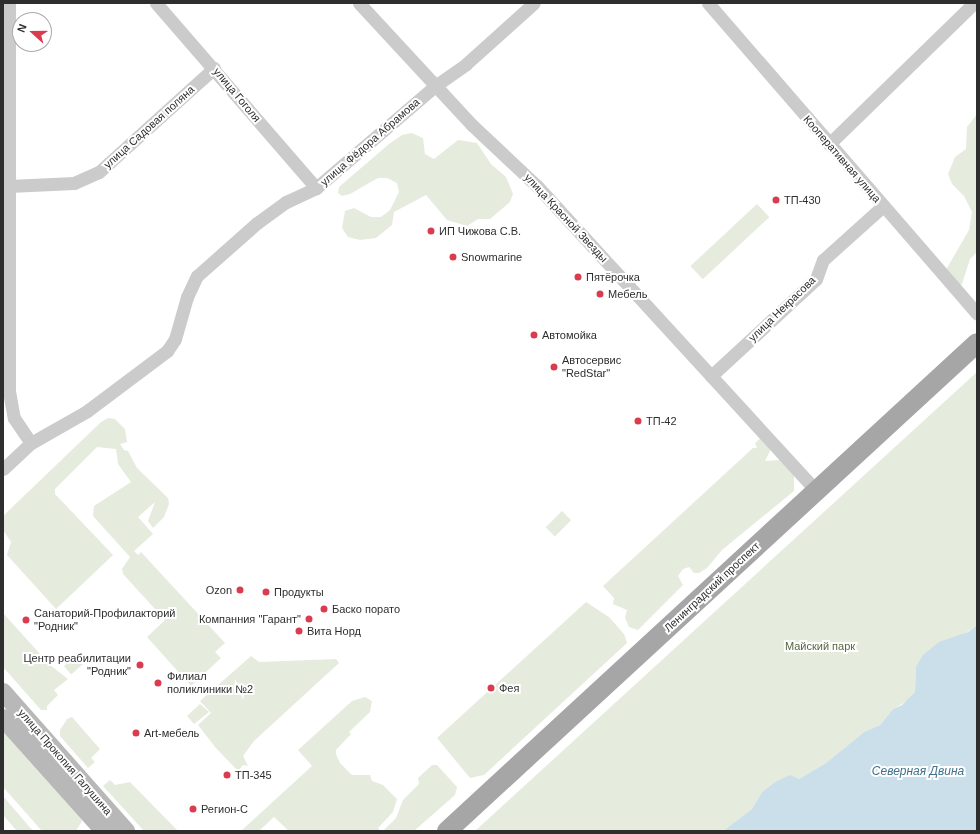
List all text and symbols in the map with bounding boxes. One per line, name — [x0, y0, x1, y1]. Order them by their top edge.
north arrow — [12, 12, 52, 52]
text: N — [15, 22, 29, 34]
street label: улица Гоголя — [211, 65, 263, 125]
street label: улица Садовая поляна — [101, 83, 197, 171]
street label: улица Фёдора Абрамова — [318, 95, 422, 189]
street label: Кооперативная улица — [801, 113, 883, 205]
street label: улица Красной Звезды — [522, 171, 610, 265]
place label: ТП-430 — [784, 193, 821, 207]
marker: ТП-430 — [771, 195, 781, 205]
place label: ИП Чижова С.В. — [439, 224, 521, 238]
marker: ИП Чижова С.В. — [426, 226, 436, 236]
place label: Snowmarine — [461, 250, 522, 264]
marker: Snowmarine — [448, 252, 458, 262]
place label: Пятёрочка — [586, 270, 640, 284]
marker: Пятёрочка — [573, 272, 583, 282]
street label: улица Некрасова — [746, 274, 818, 344]
place label: Мебель — [608, 287, 647, 301]
marker: Мебель — [595, 289, 605, 299]
place label: Автомойка — [542, 328, 597, 342]
marker: Автомойка — [529, 330, 539, 340]
place label: Автосервис "RedStar" — [562, 354, 621, 380]
marker: Автосервис "RedStar" — [549, 362, 559, 372]
place label: ТП-42 — [646, 414, 677, 428]
marker: ТП-42 — [633, 416, 643, 426]
street label: Ленинградский проспект — [662, 539, 762, 635]
place label: Ozon — [206, 583, 232, 597]
marker: Ozon — [235, 585, 245, 595]
place label: Продукты — [274, 585, 324, 599]
marker: Продукты — [261, 587, 271, 597]
place label: Баско порато — [332, 602, 400, 616]
marker: Баско порато — [319, 604, 329, 614]
place label: Санаторий-Профилакторий "Родник" — [34, 607, 175, 633]
place label: Компанния "Гарант" — [199, 612, 301, 626]
marker: Компанния "Гарант" — [304, 614, 314, 624]
marker: Санаторий-Профилакторий "Родник" — [21, 615, 31, 625]
place label: Вита Норд — [307, 624, 361, 638]
marker: Вита Норд — [294, 626, 304, 636]
park label: Майский парк — [785, 639, 855, 653]
place label: Центр реабилитации "Родник" — [23, 652, 131, 678]
marker: Центр реабилитации "Родник" — [134, 659, 146, 671]
place label: Филиал поликлиники №2 — [167, 670, 253, 696]
marker: Филиал поликлиники №2 — [152, 677, 164, 689]
place label: Фея — [499, 681, 519, 695]
marker: Фея — [486, 683, 496, 693]
street label: улица Прокопия Галушина — [15, 706, 115, 818]
place label: Art-мебель — [144, 726, 199, 740]
marker: Art-мебель — [131, 728, 141, 738]
water label: Северная Двина — [872, 765, 964, 779]
place label: ТП-345 — [235, 768, 272, 782]
marker: ТП-345 — [222, 770, 232, 780]
place label: Регион-С — [201, 802, 248, 816]
marker: Регион-С — [188, 804, 198, 814]

